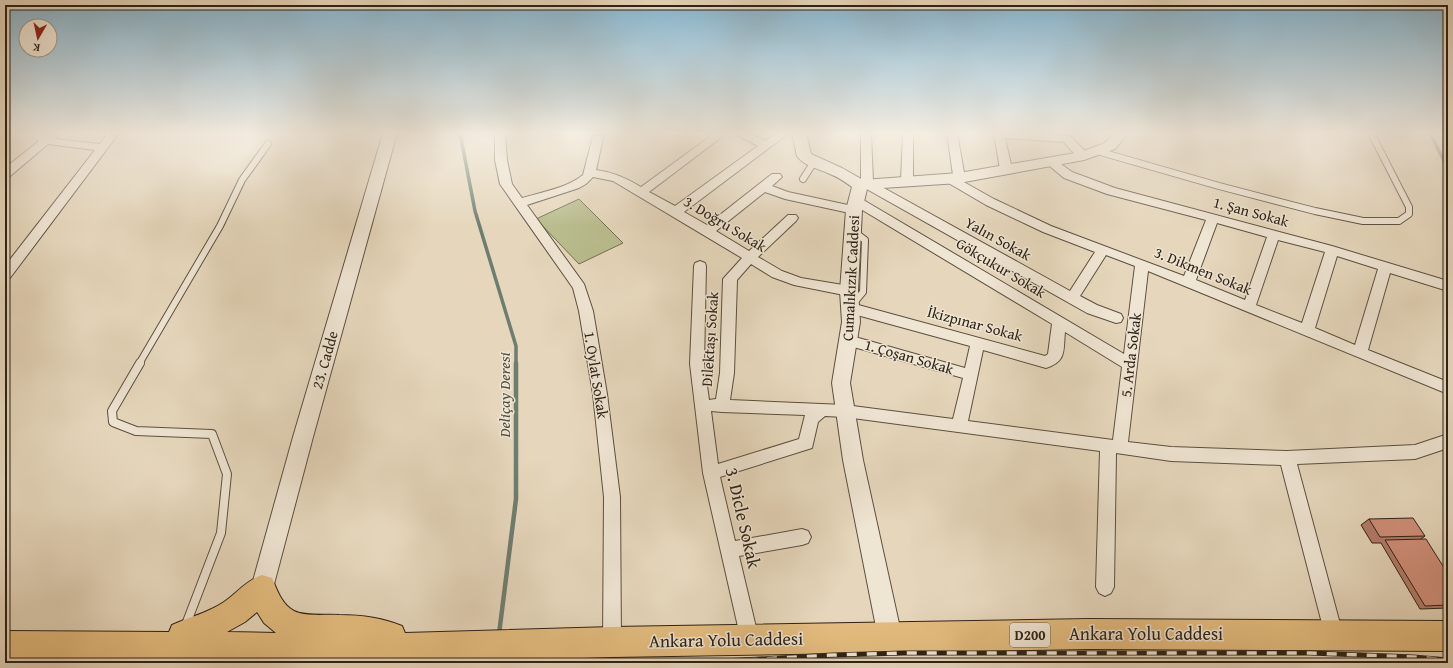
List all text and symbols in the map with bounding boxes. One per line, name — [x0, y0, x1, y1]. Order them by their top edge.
north arrow — [18, 18, 58, 58]
text: K — [32, 39, 41, 56]
street label: 3. Doğru Sokak — [680, 191, 771, 257]
street label: 1. Şan Sokak — [1211, 191, 1292, 232]
street label: Yalın Sokak — [961, 212, 1035, 266]
street label: Cumalıkızık Caddesi — [837, 215, 864, 341]
street label: Gökçukur Sokak — [952, 232, 1050, 303]
street label: 3. Dikmen Sokak — [1151, 241, 1255, 300]
street label: Dilektaşı Sokak — [696, 290, 723, 387]
street label: İkizpınar Sokak — [925, 301, 1025, 346]
street label: 5. Arda Sokak — [1115, 311, 1146, 398]
street label: 23. Cadde — [306, 328, 343, 391]
street label: 1. Oylat Sokak — [579, 330, 614, 420]
street label: 1. Çoşan Sokak — [862, 334, 957, 379]
water label: Deliçay Deresi — [492, 352, 516, 439]
street label: 3. Dicle Sokak — [719, 465, 768, 572]
street label: Ankara Yolu Caddesi — [1069, 620, 1223, 647]
road number: D200 — [1010, 623, 1050, 647]
street label: Ankara Yolu Caddesi — [649, 625, 803, 654]

